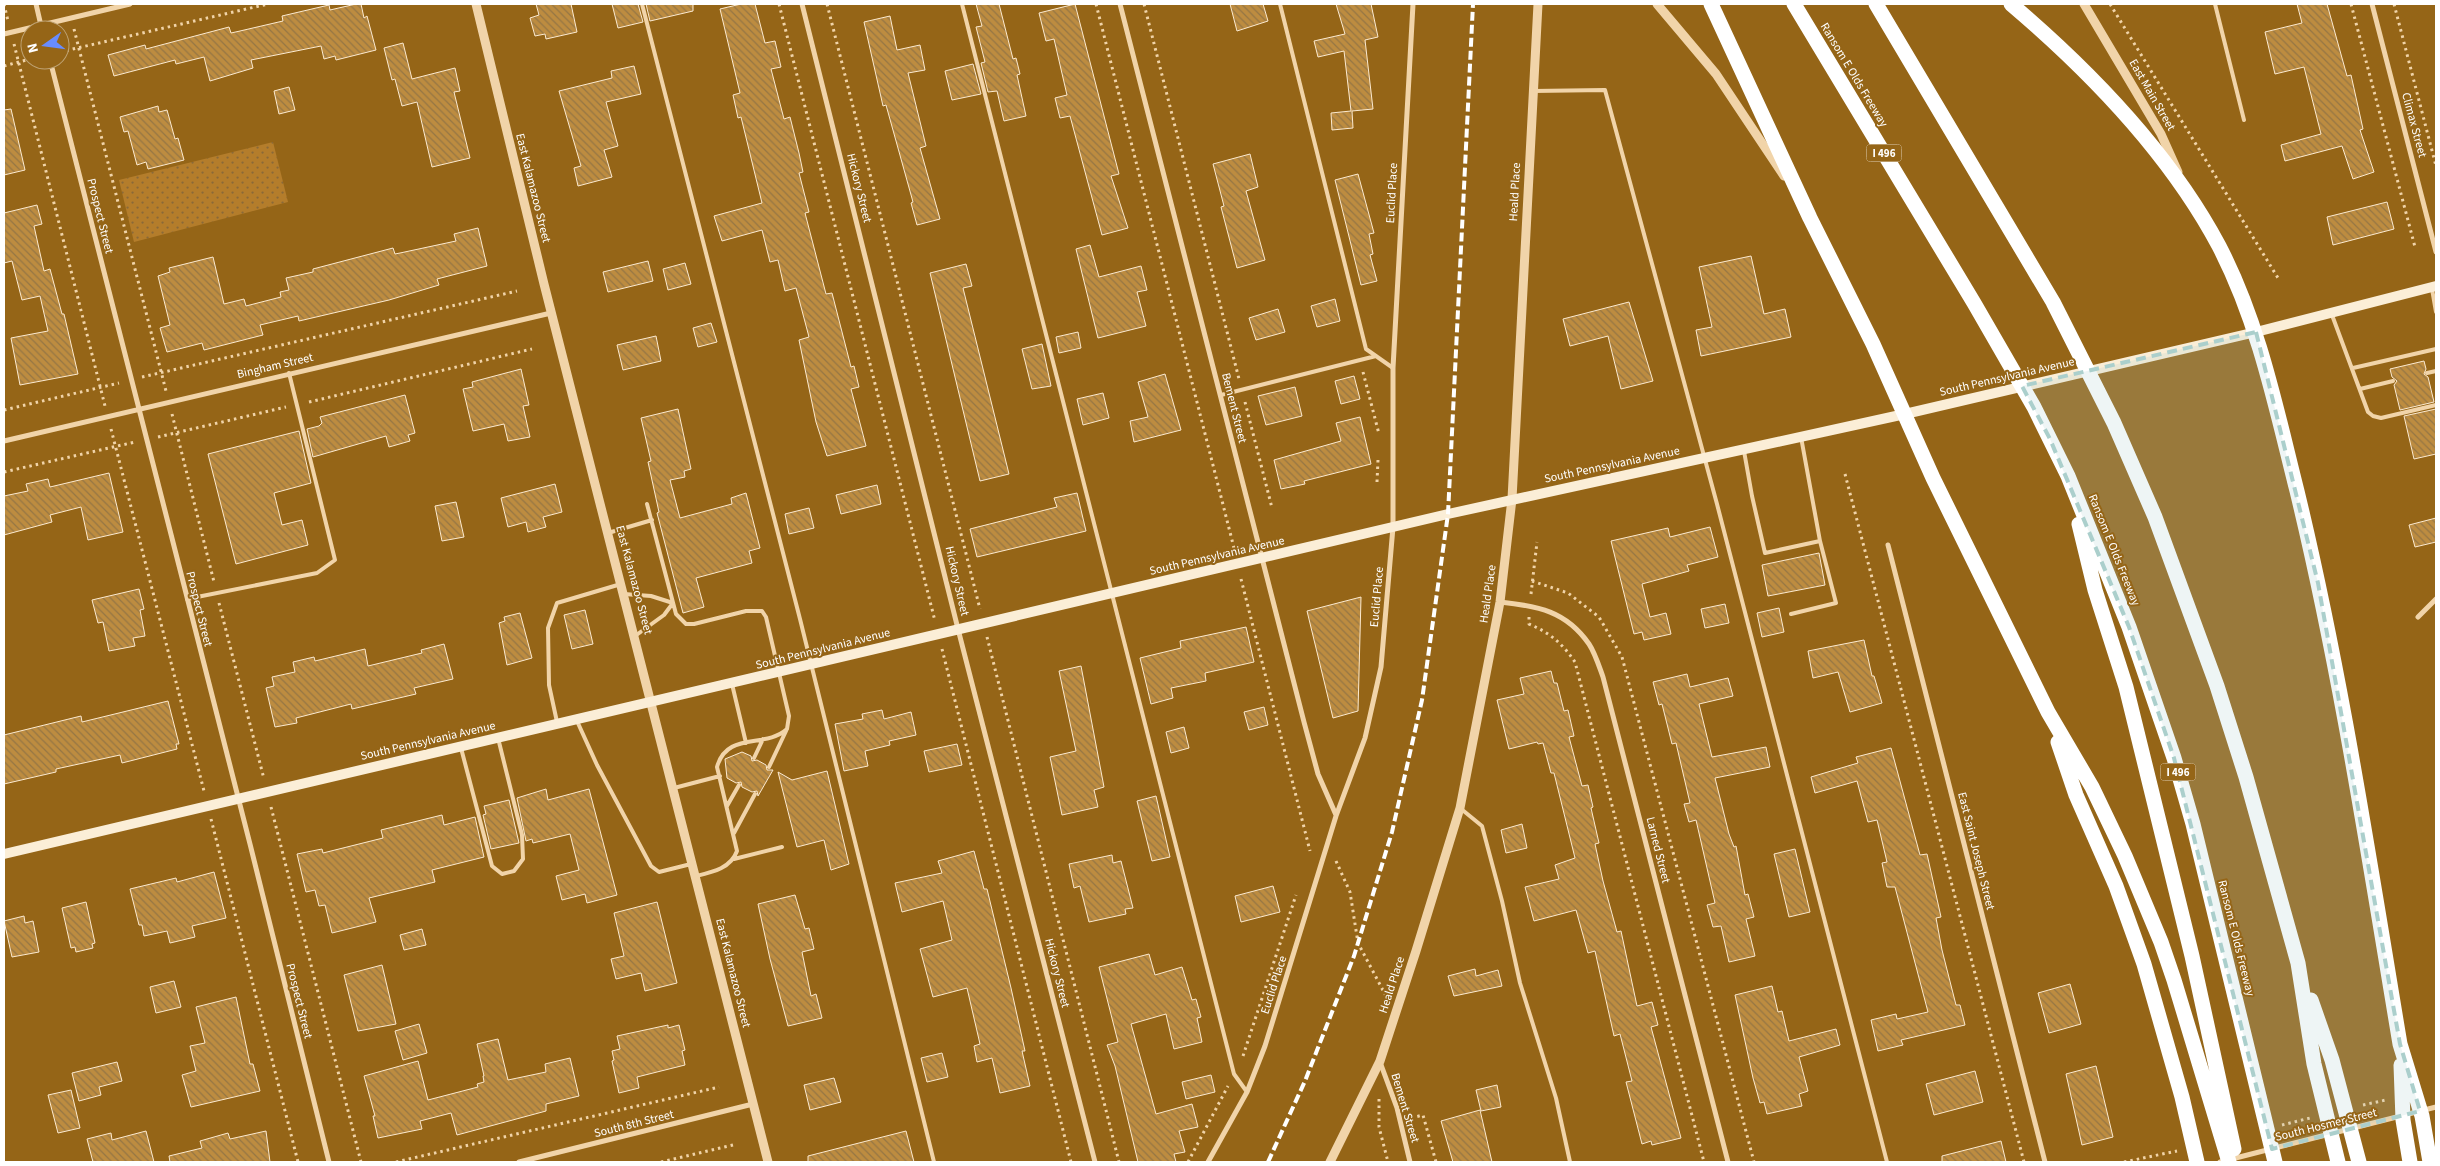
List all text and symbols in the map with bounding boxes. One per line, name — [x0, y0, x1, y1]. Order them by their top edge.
north arrow — [20, 20, 70, 70]
street label: Ransom E Olds Freeway — [1816, 20, 1892, 131]
text: N — [23, 41, 44, 55]
street label: East Main Street — [2125, 56, 2179, 134]
street label: Climax Street — [2397, 91, 2431, 159]
street label: East Kalamazoo Street — [511, 132, 555, 244]
road number: I 496 — [1866, 144, 1902, 162]
street label: Hickory Street — [842, 151, 876, 225]
street label: Euclid Place — [1382, 162, 1402, 224]
street label: Heald Place — [1505, 162, 1525, 222]
street label: Prospect Street — [82, 177, 118, 255]
street label: Bingham Street — [235, 349, 315, 383]
street label: South Pennsylvania Avenue — [1938, 353, 2076, 401]
street label: Bement Street — [1217, 371, 1251, 445]
street label: South Pennsylvania Avenue — [1543, 442, 1681, 488]
street label: Ransom E Olds Freeway — [2084, 492, 2144, 609]
street label: East Kalamazoo Street — [611, 524, 657, 636]
street label: South Pennsylvania Avenue — [1148, 532, 1286, 580]
street label: Hickory Street — [941, 544, 973, 618]
street label: Heald Place — [1475, 564, 1501, 624]
street label: Euclid Place — [1366, 566, 1388, 628]
street label: Prospect Street — [181, 570, 217, 648]
street label: South Pennsylvania Avenue — [754, 624, 892, 674]
street label: South Pennsylvania Avenue — [359, 717, 497, 765]
road number: I 496 — [2160, 764, 2196, 780]
street label: East Saint Joseph Street — [1953, 790, 1999, 912]
street label: Larned Street — [1642, 815, 1674, 885]
street label: Ransom E Olds Freeway — [2213, 878, 2259, 998]
street label: East Kalamazoo Street — [711, 917, 755, 1029]
street label: Hickory Street — [1040, 936, 1074, 1010]
street label: Euclid Place — [1257, 954, 1291, 1016]
street label: Heald Place — [1375, 954, 1409, 1016]
street label: Prospect Street — [281, 962, 317, 1040]
street label: Bement Street — [1386, 1071, 1424, 1145]
street label: South Hosmer Street — [2273, 1104, 2379, 1146]
street label: South 8th Street — [592, 1106, 676, 1142]

